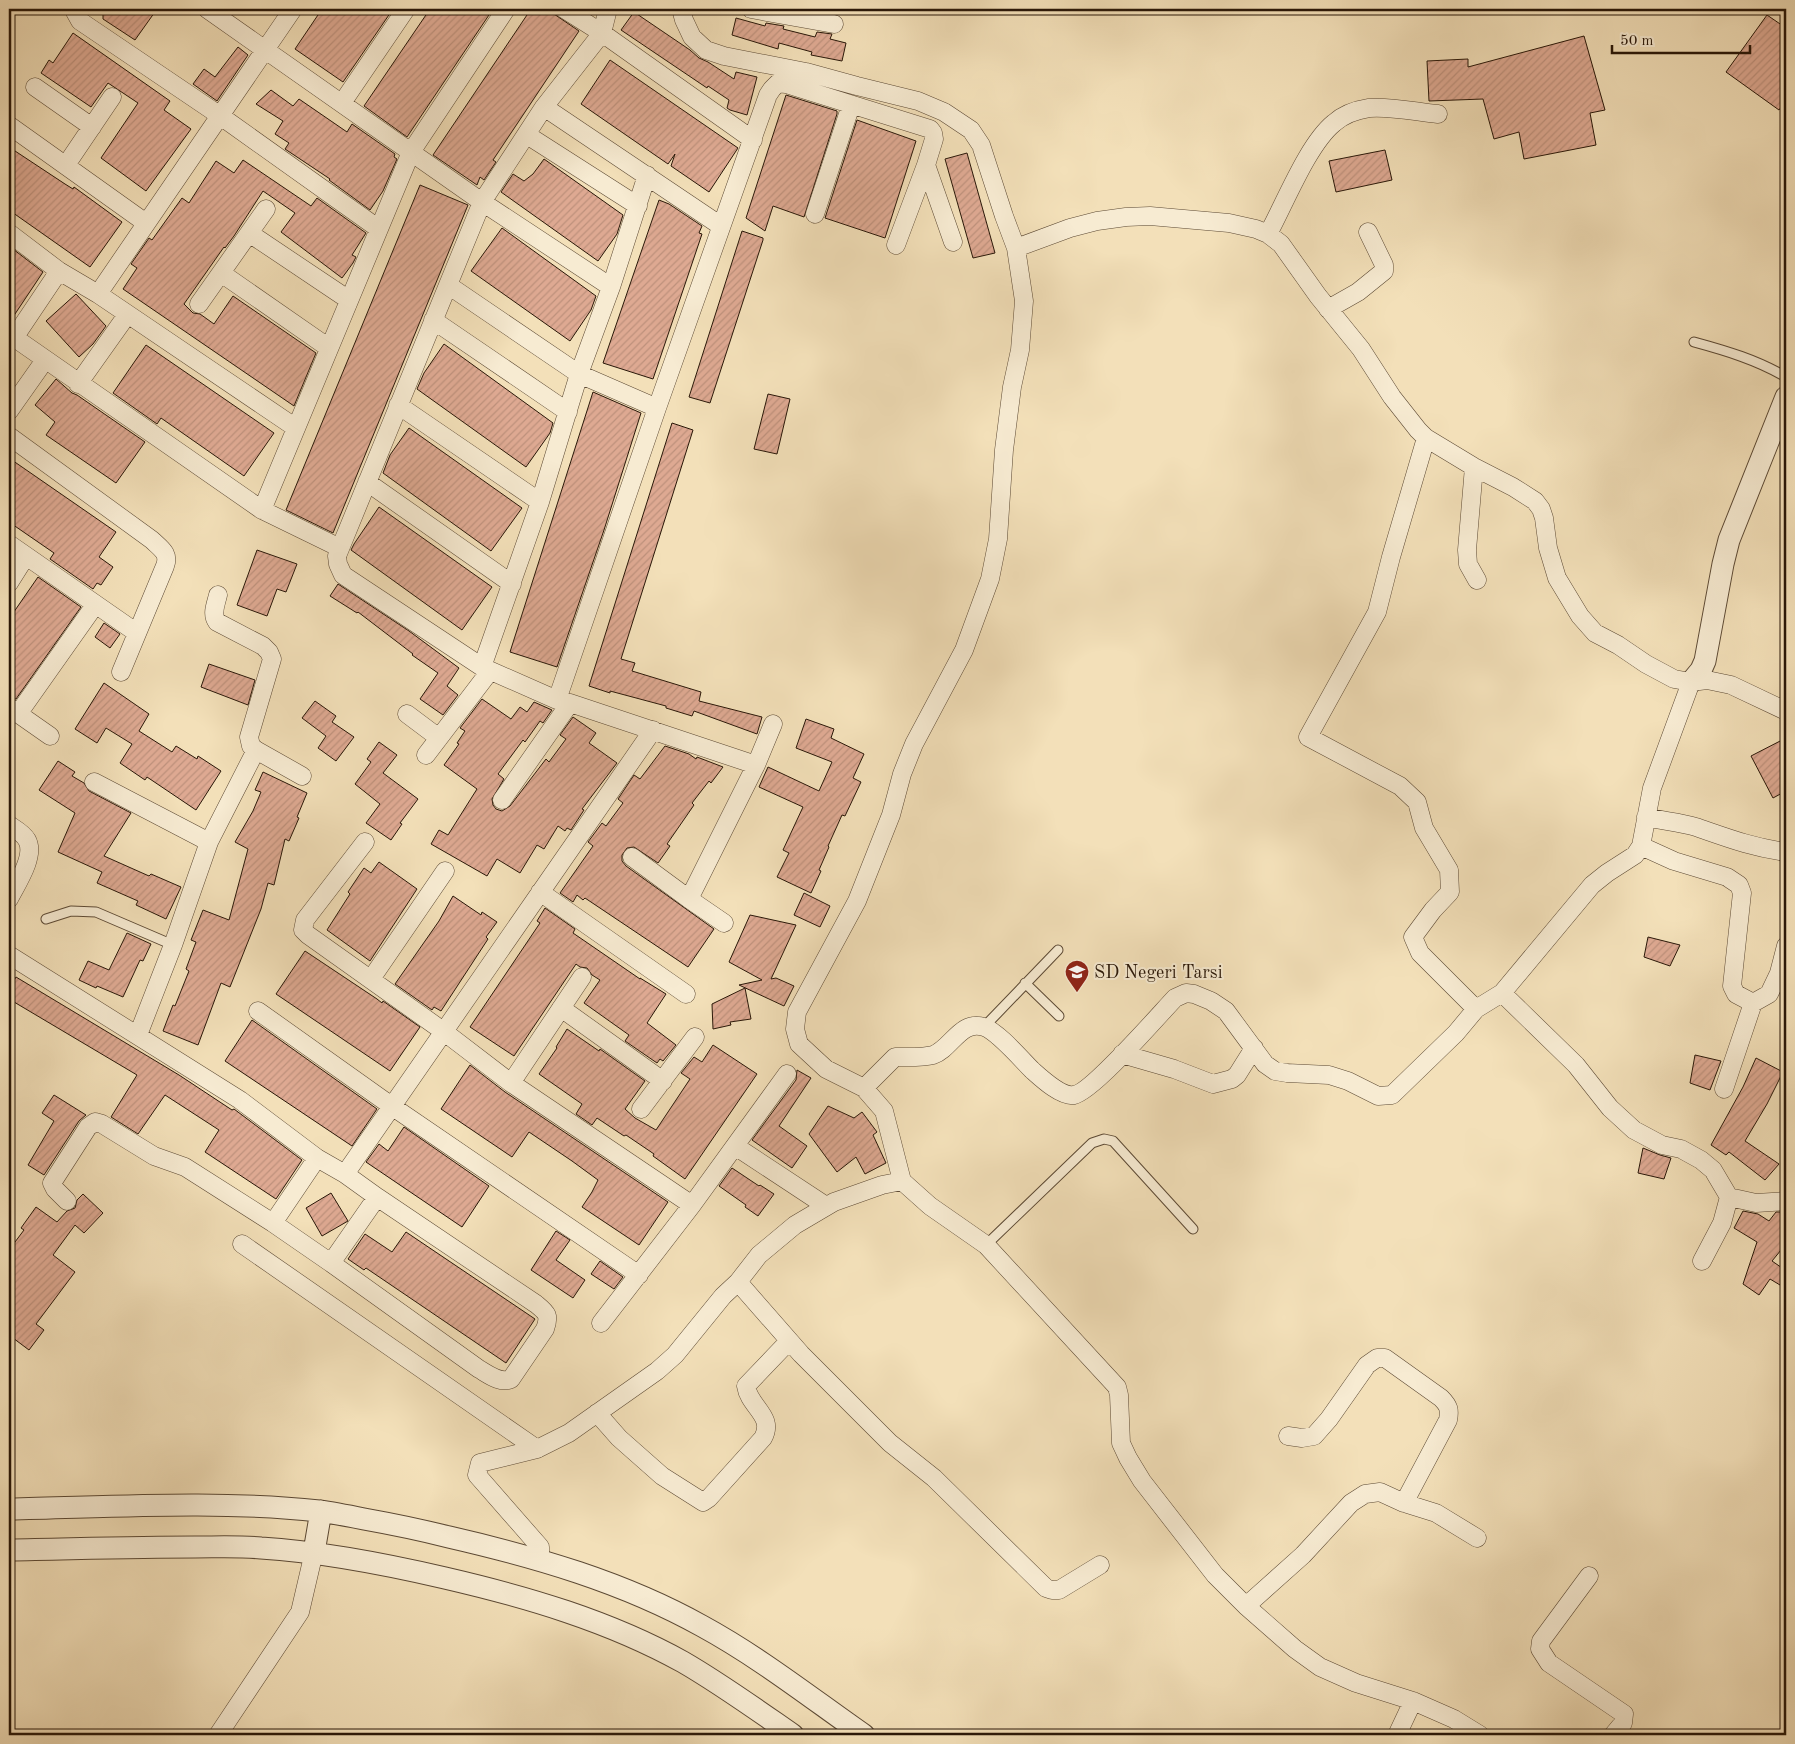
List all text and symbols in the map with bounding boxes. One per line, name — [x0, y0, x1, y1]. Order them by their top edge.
scale bar — [1612, 22, 1750, 54]
text: 50 m — [1620, 34, 1654, 49]
school or university icon: SD Negeri Tarsi — [1064, 959, 1090, 993]
place label: SD Negeri Tarsi — [1094, 964, 1223, 982]

